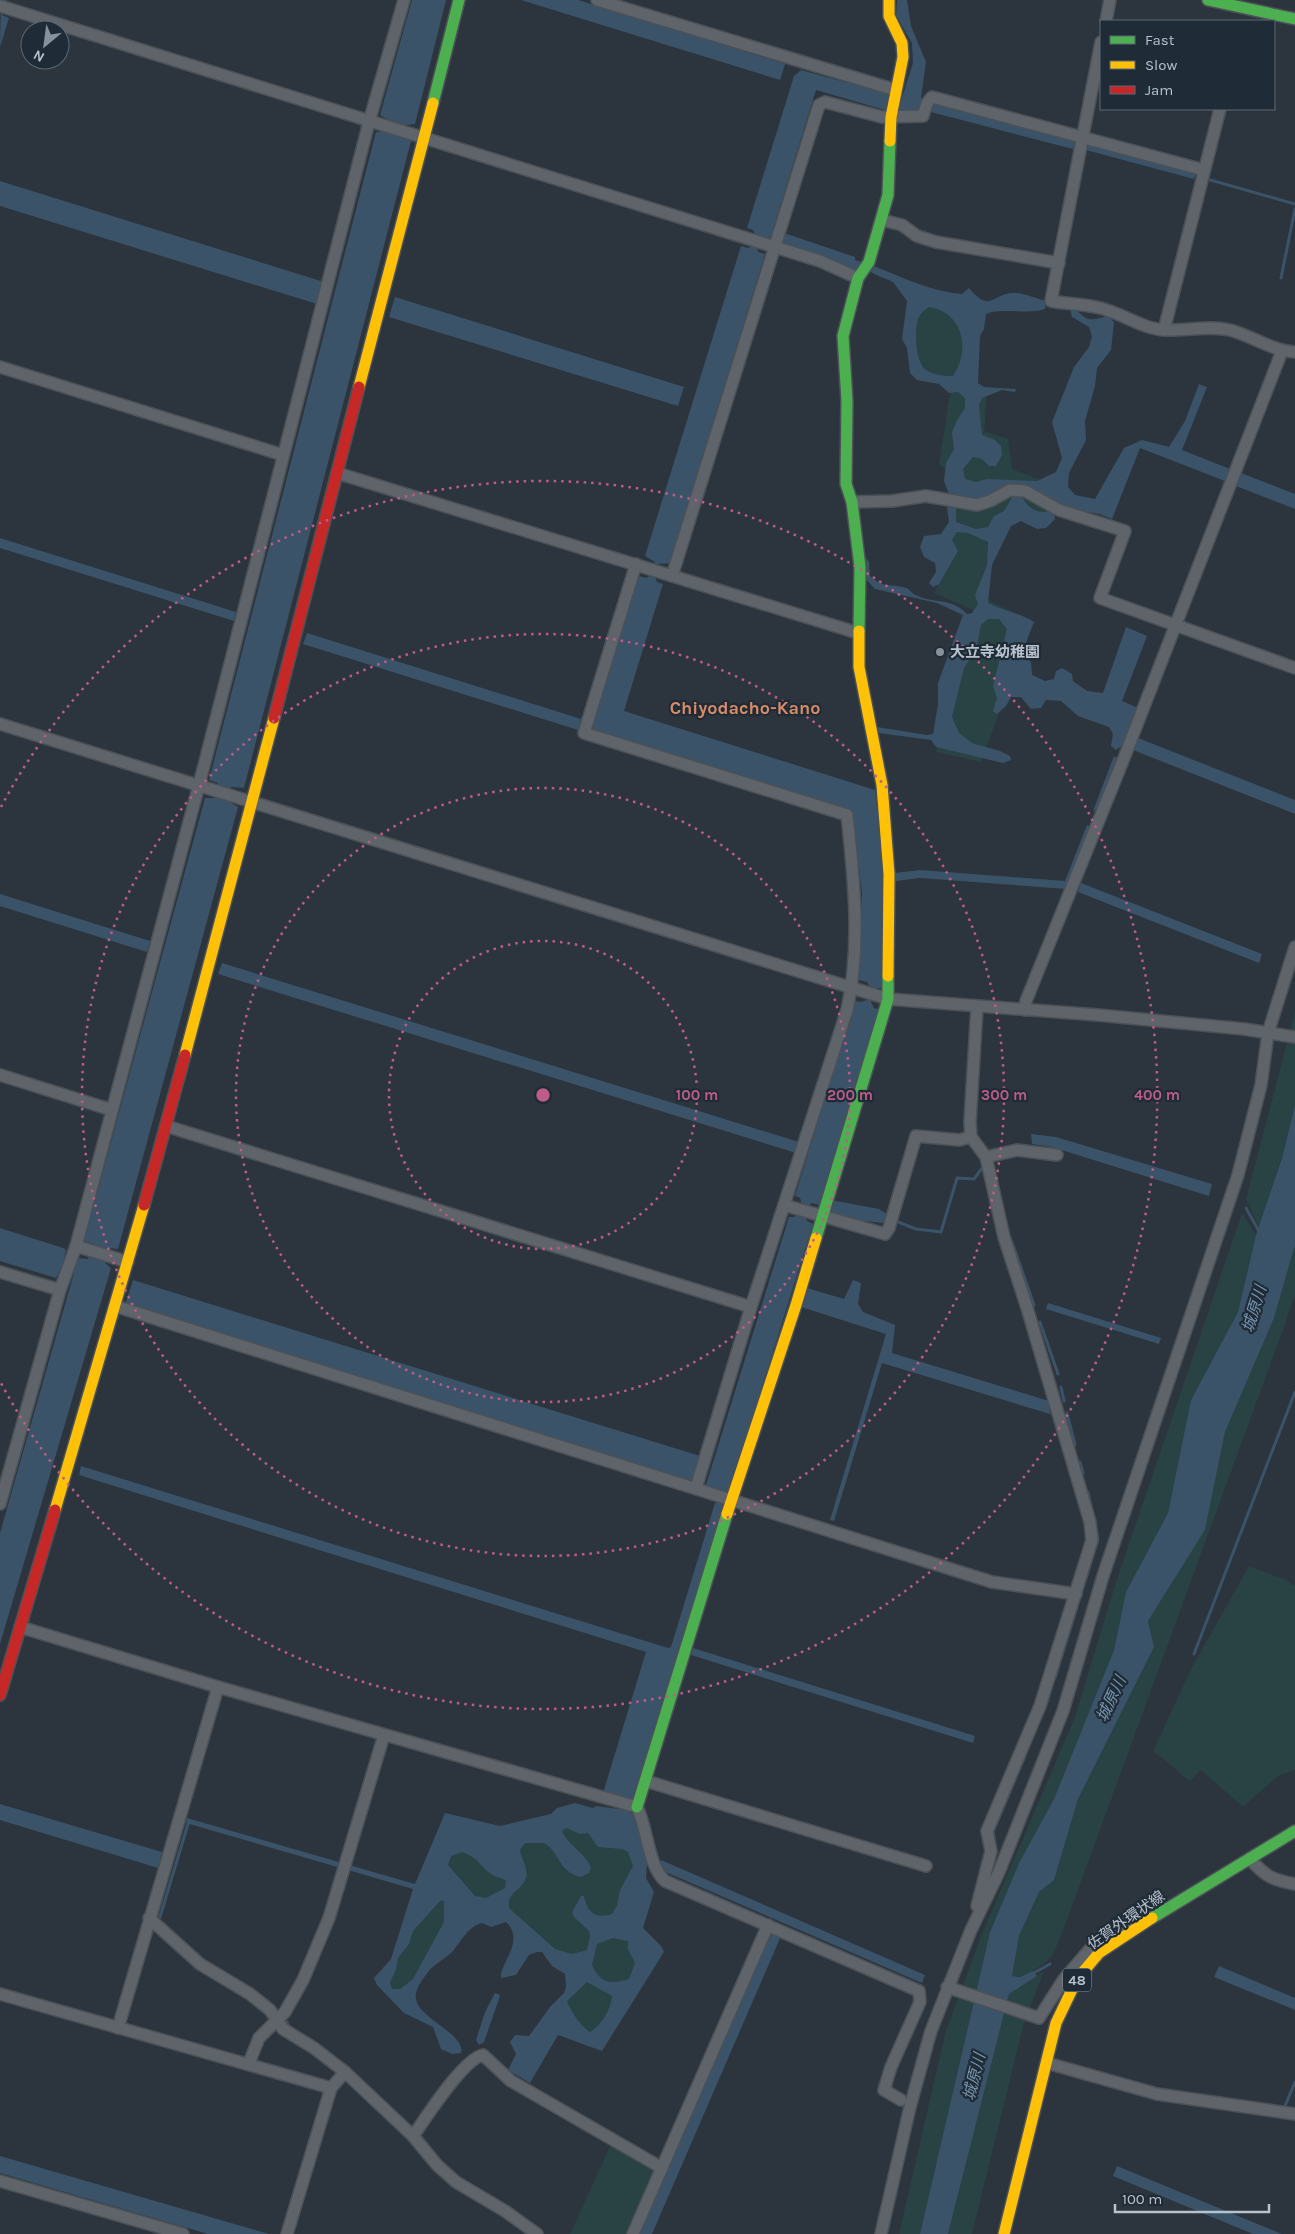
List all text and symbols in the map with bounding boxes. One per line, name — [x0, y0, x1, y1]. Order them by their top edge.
north arrow — [20, 20, 70, 70]
legend — [1100, 20, 1275, 110]
text: Fast — [1145, 31, 1175, 49]
text: N — [30, 46, 47, 66]
text: Slow — [1145, 56, 1177, 74]
text: Jam — [1145, 81, 1173, 99]
place label: 大立寺幼稚園 — [950, 643, 1040, 661]
marker: 大立寺幼稚園 — [934, 646, 946, 658]
district label: Chiyodacho-Kano — [670, 697, 820, 719]
centre of rings — [534, 1086, 552, 1104]
text: 100 m — [676, 1086, 718, 1104]
text: 200 m — [827, 1086, 873, 1104]
text: 300 m — [981, 1086, 1027, 1104]
text: 400 m — [1134, 1086, 1180, 1104]
water label: 城原川 — [1238, 1281, 1271, 1335]
water label: 城原川 — [1092, 1671, 1131, 1725]
street label: 佐賀外環状線 — [1084, 1887, 1168, 1953]
road number: 48 — [1063, 1968, 1091, 1992]
water label: 城原川 — [959, 2049, 990, 2103]
scale bar — [1115, 2182, 1269, 2214]
text: 100 m — [1122, 2190, 1162, 2208]

